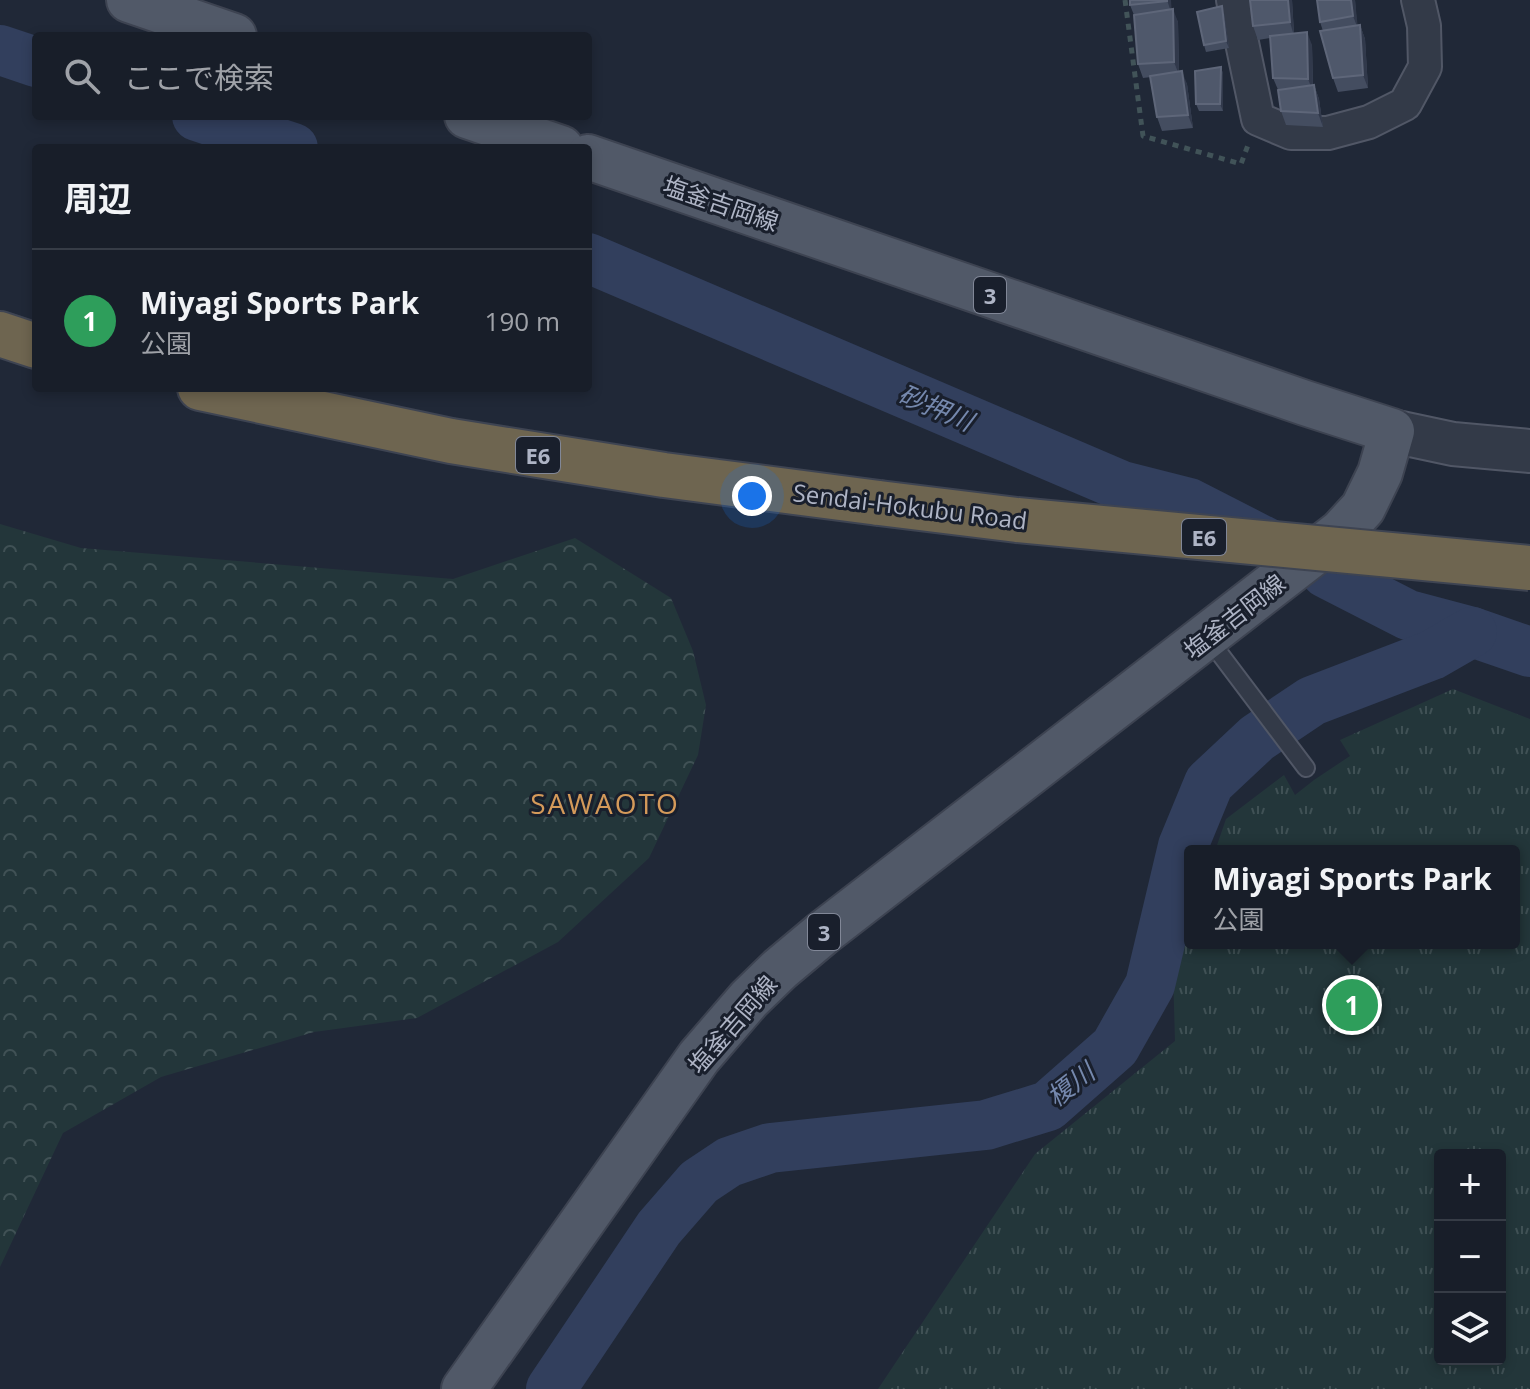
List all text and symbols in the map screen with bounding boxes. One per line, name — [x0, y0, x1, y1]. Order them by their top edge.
search box — [32, 32, 592, 120]
icon: search — [60, 54, 104, 98]
text: ここで検索 — [124, 57, 274, 98]
street label: 塩釜吉岡線 — [659, 168, 783, 238]
text: 周辺 — [64, 175, 132, 221]
road number: 3 — [974, 277, 1006, 313]
text: Miyagi Sports Park — [140, 282, 419, 323]
text: 1 — [83, 303, 97, 339]
text: 190 m — [485, 303, 560, 339]
text: 公園 — [140, 325, 192, 361]
water label: 砂押川 — [893, 375, 982, 440]
road number: E6 — [516, 437, 560, 473]
street label: Sendai-Hokubu Road — [791, 475, 1029, 537]
your location — [732, 476, 772, 516]
road number: E6 — [1182, 519, 1226, 555]
street label: 塩釜吉岡線 — [1177, 566, 1291, 666]
district label: SAWAOTO — [530, 784, 680, 822]
popup — [1184, 845, 1520, 949]
text: Miyagi Sports Park — [1212, 858, 1492, 899]
text: 公園 — [1212, 901, 1264, 937]
road number: 3 — [808, 914, 840, 950]
street label: 塩釜吉岡線 — [680, 968, 784, 1080]
pin: 1 — [1326, 975, 1378, 1035]
water label: 榎川 — [1038, 1052, 1104, 1114]
map controls — [1434, 1149, 1506, 1365]
button: + — [1434, 1149, 1506, 1221]
button: − — [1434, 1221, 1506, 1293]
button: layers — [1434, 1293, 1506, 1365]

